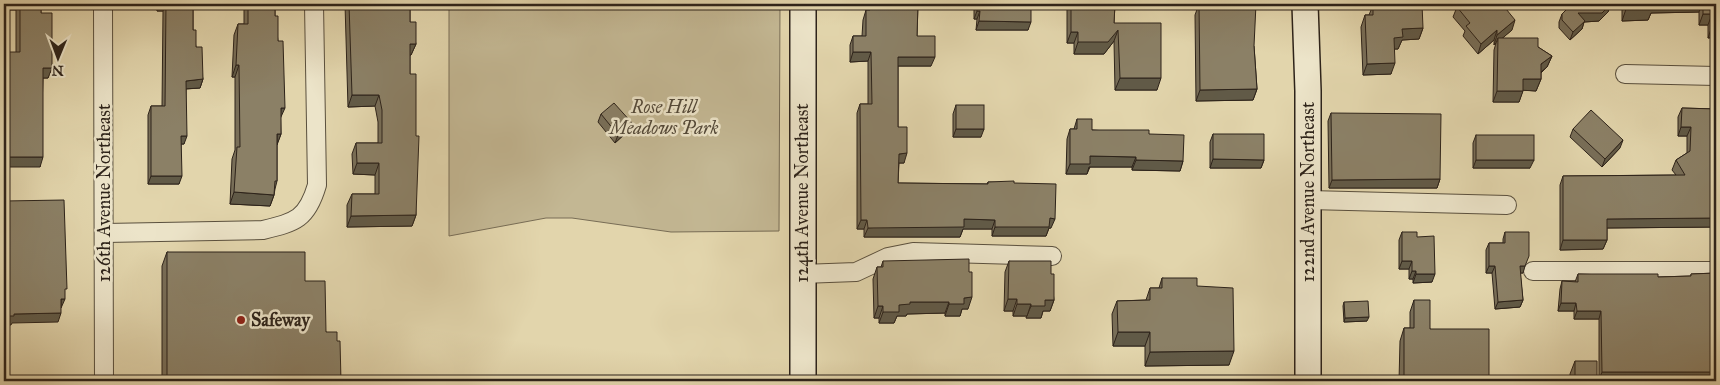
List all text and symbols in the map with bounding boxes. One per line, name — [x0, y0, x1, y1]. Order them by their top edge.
north arrow — [32, 32, 82, 82]
text: N — [52, 62, 64, 79]
park label: Rose Hill Meadows Park — [607, 96, 719, 139]
street label: 122nd Avenue Northeast — [1297, 101, 1319, 282]
street label: 126th Avenue Northeast — [93, 103, 115, 282]
street label: 124th Avenue Northeast — [791, 103, 813, 283]
place label: Safeway — [251, 309, 311, 332]
marker: Safeway — [235, 314, 247, 326]

